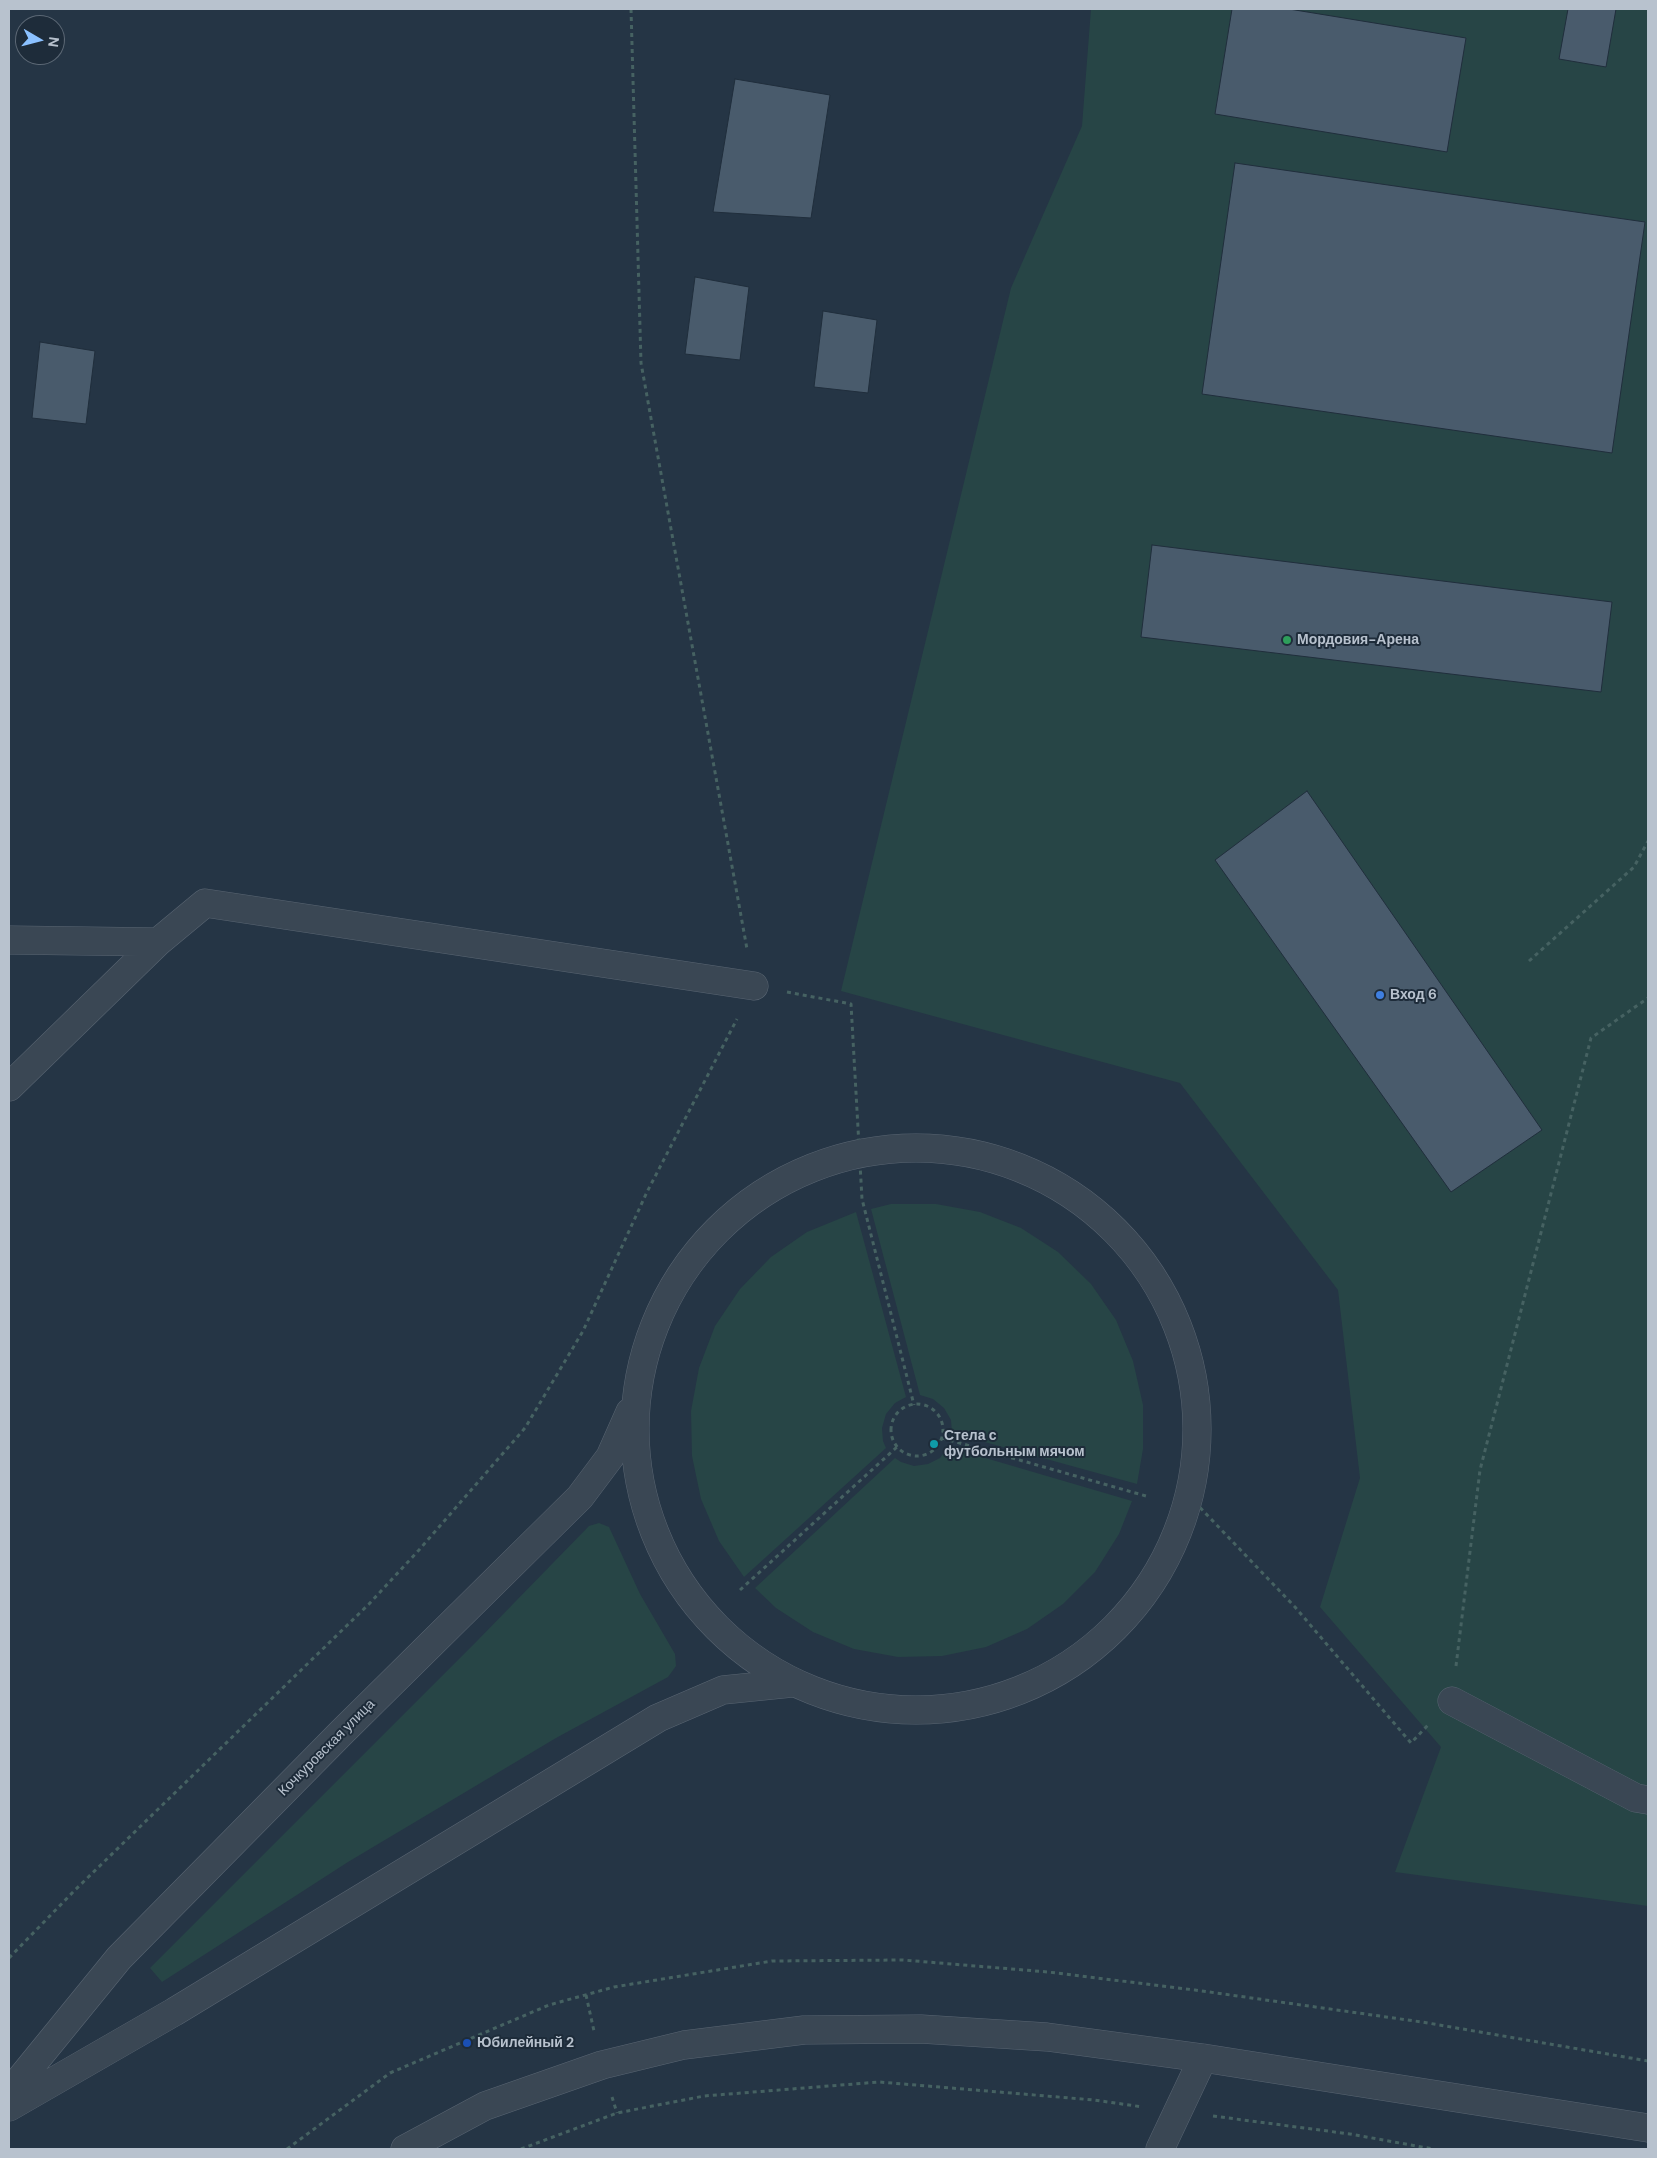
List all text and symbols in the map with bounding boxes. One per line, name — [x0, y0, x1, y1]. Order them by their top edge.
north arrow — [15, 15, 65, 65]
text: N — [44, 36, 63, 48]
place label: Мордовия-Арена — [1297, 632, 1419, 648]
marker: Мордовия-Арена — [1281, 634, 1293, 646]
place label: Вход 6 — [1390, 987, 1437, 1003]
marker: Вход 6 — [1374, 989, 1386, 1001]
place label: Стела с футбольным мячом — [944, 1428, 1085, 1460]
marker: Стела с футбольным мячом — [928, 1438, 940, 1450]
street label: Кочкуровская улица — [275, 1696, 379, 1800]
place label: Юбилейный 2 — [477, 2035, 574, 2051]
marker: Юбилейный 2 — [461, 2037, 473, 2049]

